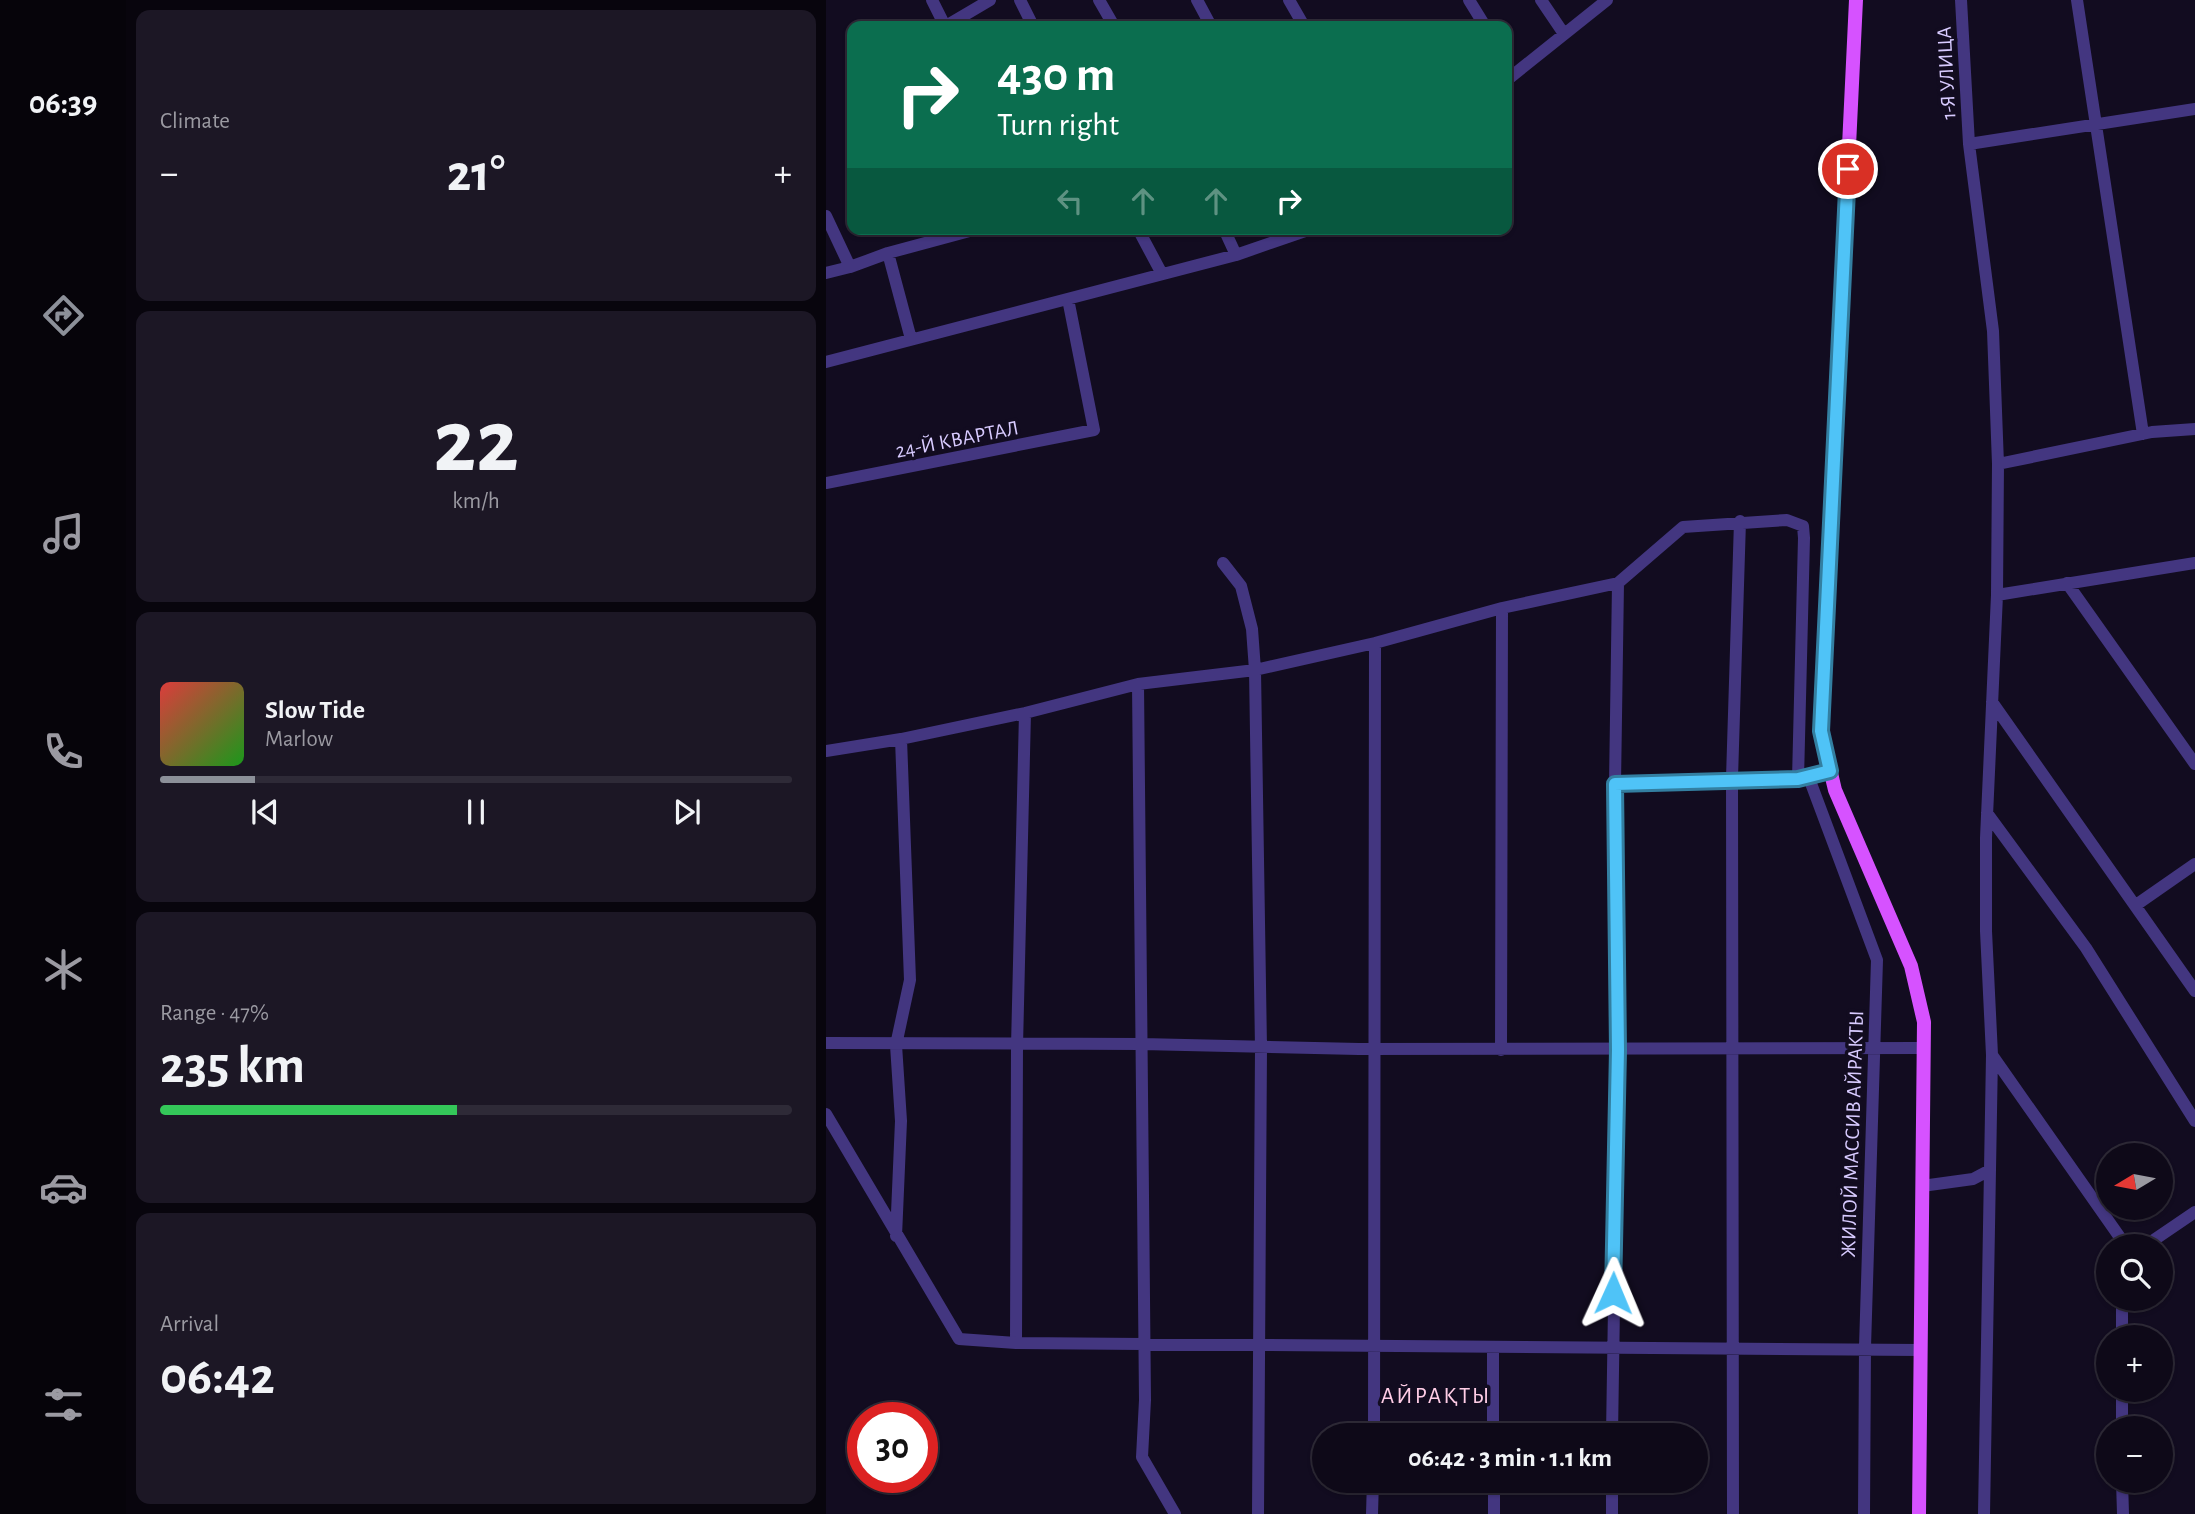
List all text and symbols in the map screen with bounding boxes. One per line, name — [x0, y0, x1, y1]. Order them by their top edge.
street label: 1-Я УЛИЦА — [1934, 26, 1959, 120]
icon: right — [882, 49, 973, 140]
text: 430 m — [997, 51, 1115, 100]
text: 06:39 — [29, 87, 97, 119]
text: Turn right — [997, 109, 1119, 141]
text: Climate — [160, 110, 230, 133]
pin — [1818, 139, 1878, 199]
text: 21° — [447, 148, 505, 200]
icon: arrive — [1829, 150, 1867, 188]
text: − — [160, 155, 178, 193]
text: + — [774, 155, 792, 193]
icon: left — [1051, 182, 1089, 220]
icon: ahead — [1124, 182, 1162, 220]
icon: ahead — [1197, 182, 1235, 220]
icon: right — [1270, 182, 1308, 220]
icon: directions — [39, 291, 88, 340]
text: 22 — [433, 397, 519, 488]
street label: 24-Й КВАРТАЛ — [894, 416, 1020, 462]
text: km/h — [452, 490, 500, 513]
icon: music — [39, 509, 88, 558]
text: Slow Tide — [265, 697, 365, 723]
icon: phone — [39, 727, 88, 776]
text: Marlow — [265, 728, 333, 751]
icon: previous — [246, 793, 284, 831]
icon: pause — [457, 793, 495, 831]
icon: next — [668, 793, 706, 831]
icon: climate — [39, 945, 88, 994]
text: Range · 47% — [160, 1002, 269, 1025]
street label: ЖИЛОЙ МАССИВ АЙРАКТЫ — [1837, 1010, 1867, 1258]
text: 235 km — [160, 1040, 305, 1092]
north arrow — [2096, 1143, 2174, 1220]
map controls — [2096, 1143, 2173, 1493]
icon: car — [39, 1163, 88, 1212]
button: search — [2096, 1234, 2173, 1311]
position arrow — [1576, 1256, 1650, 1330]
text: Arrival — [160, 1313, 219, 1336]
button: + — [2096, 1325, 2173, 1402]
text: 06:42 — [160, 1351, 275, 1403]
icon: filters — [39, 1380, 88, 1429]
district label: АЙРАҚТЫ — [1381, 1384, 1491, 1408]
speed limit sign: 30 — [847, 1402, 938, 1493]
button: − — [2096, 1416, 2173, 1493]
text: 06:42 · 3 min · 1.1 km — [1408, 1445, 1612, 1471]

